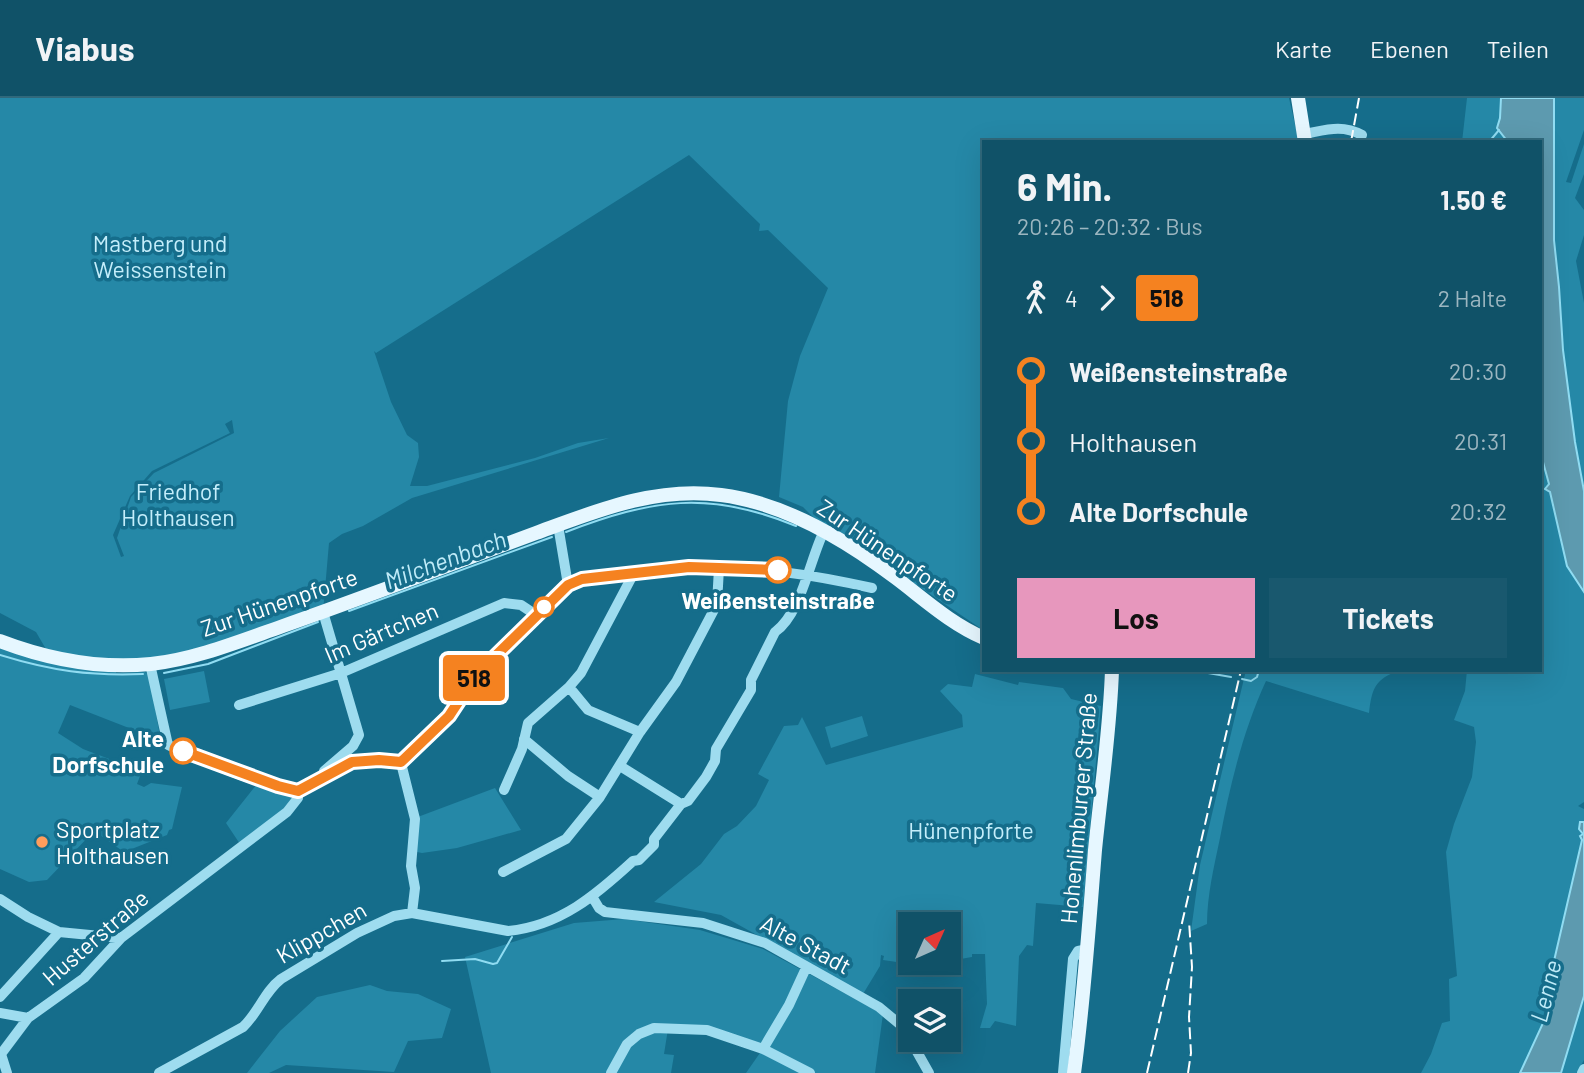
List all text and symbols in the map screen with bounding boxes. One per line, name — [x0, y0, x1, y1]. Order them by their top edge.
text: Viabus — [35, 28, 135, 68]
text: Karte — [1275, 34, 1332, 63]
text: Ebenen — [1370, 34, 1449, 63]
text: Teilen — [1487, 34, 1549, 63]
text: 6 Min. — [1017, 163, 1113, 209]
text: 1.50 € — [1440, 184, 1507, 215]
text: 20:26 – 20:32 · Bus — [1017, 212, 1203, 240]
park label: Mastberg und Weissenstein — [93, 229, 227, 283]
icon: walk — [1017, 279, 1055, 317]
icon: forward — [1088, 279, 1126, 317]
text: 518 — [1150, 283, 1184, 312]
text: 4 — [1065, 284, 1078, 312]
text: 2 Halte — [1438, 284, 1507, 312]
text: Weißensteinstraße — [1069, 356, 1288, 387]
text: 20:30 — [1449, 357, 1507, 385]
text: Holthausen — [1069, 426, 1197, 457]
text: 20:31 — [1454, 427, 1507, 455]
park label: Friedhof Holthausen — [121, 477, 235, 531]
street label: Zur Hünenpforte — [812, 493, 964, 607]
text: Alte Dorfschule — [1069, 496, 1248, 527]
text: 20:32 — [1450, 497, 1507, 525]
water label: Milchenbach — [380, 524, 510, 594]
marker: Weißensteinstraße — [765, 557, 791, 583]
street label: Zur Hünenpforte — [197, 562, 361, 642]
button: Los — [1017, 578, 1255, 658]
button: Tickets — [1269, 578, 1507, 658]
place label: Weißensteinstraße — [681, 586, 875, 614]
street label: Im Gärtchen — [320, 596, 442, 668]
unlabelled marker — [534, 597, 554, 617]
line badge: 518 — [434, 655, 514, 701]
text: 518 — [457, 663, 491, 692]
street label: Hohenlimburger Straße — [1054, 691, 1102, 925]
place label: Alte Dorfschule — [52, 724, 164, 778]
marker: Alte Dorfschule — [170, 738, 196, 764]
place label: Sportplatz Holthausen — [56, 815, 169, 869]
park label: Hünenpforte — [908, 816, 1034, 844]
marker: Sportplatz Holthausen — [34, 834, 50, 850]
street label: Husterstraße — [36, 883, 154, 991]
street label: Klippchen — [271, 895, 371, 969]
street label: Alte Stadt — [756, 908, 856, 980]
north arrow — [898, 912, 961, 975]
map controls — [898, 912, 961, 1052]
water label: Lenne — [1523, 957, 1567, 1025]
button: layers — [898, 989, 961, 1052]

